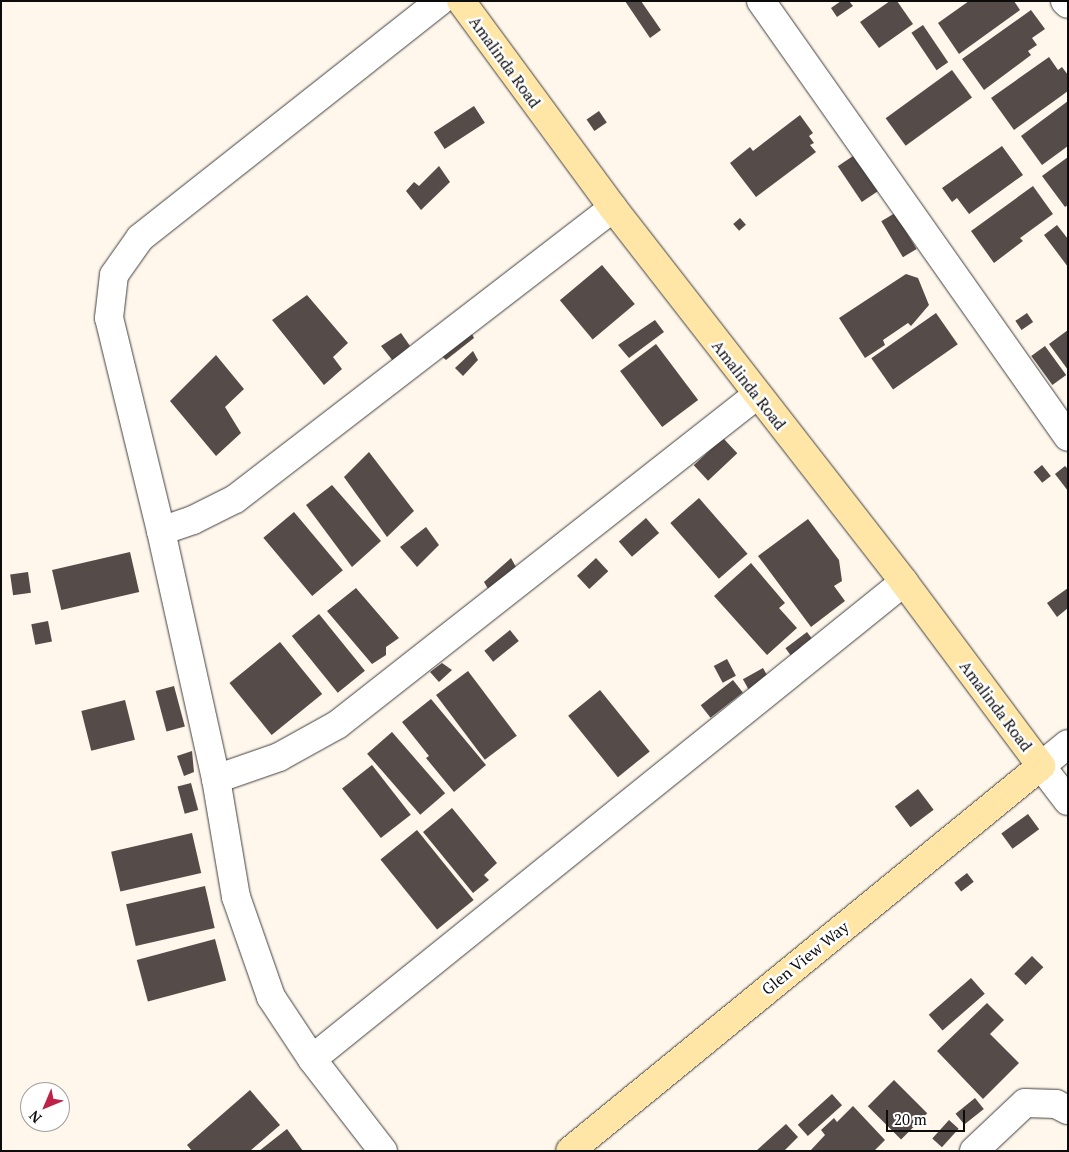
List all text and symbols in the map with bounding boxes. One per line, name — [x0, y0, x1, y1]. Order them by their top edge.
street label: Amalinda Road — [465, 12, 545, 112]
street label: Amalinda Road — [708, 336, 790, 434]
street label: Amalinda Road — [956, 657, 1036, 755]
street label: Glen View Way — [758, 917, 852, 999]
north arrow — [20, 1082, 70, 1132]
scale bar — [889, 1100, 968, 1132]
text: N — [24, 1107, 45, 1128]
text: 20 m — [894, 1109, 927, 1129]

